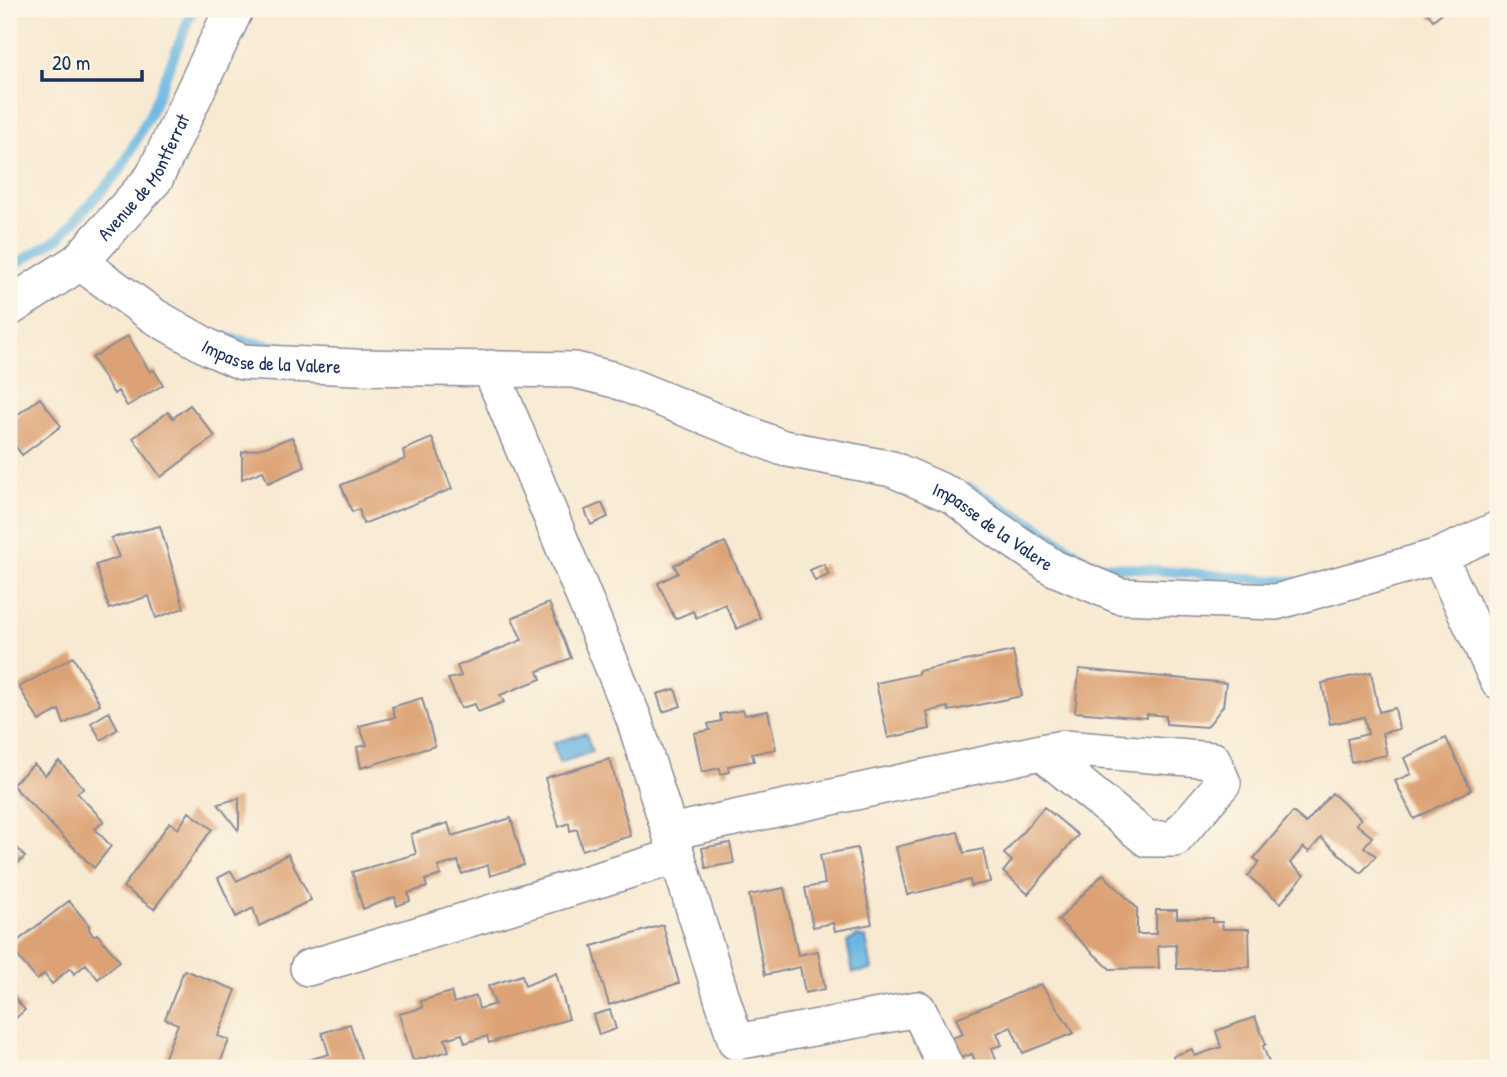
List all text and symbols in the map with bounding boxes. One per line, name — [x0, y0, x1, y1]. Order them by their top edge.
scale bar — [42, 38, 142, 82]
text: 20 m — [52, 48, 90, 77]
street label: Avenue de Montferrat — [91, 109, 196, 246]
street label: Impasse de la Valere — [197, 333, 342, 379]
street label: Impasse de la Valere — [929, 476, 1059, 577]

